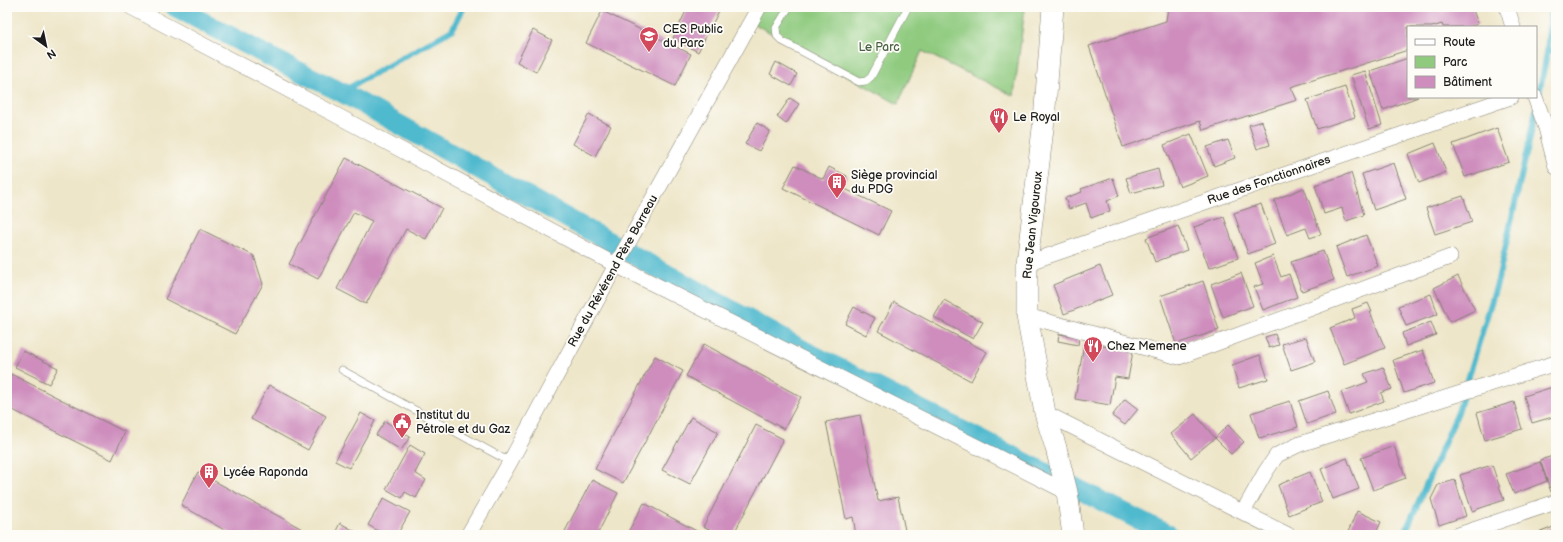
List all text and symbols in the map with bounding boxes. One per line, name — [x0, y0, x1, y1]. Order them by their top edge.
place label: CES Public du Parc — [663, 22, 723, 51]
school or university icon: CES Public du Parc — [638, 25, 660, 53]
north arrow — [26, 26, 66, 66]
legend — [1407, 26, 1537, 98]
text: Route — [1443, 35, 1475, 50]
park label: Le Parc — [858, 40, 900, 55]
text: N — [44, 46, 58, 62]
text: Parc — [1443, 55, 1467, 70]
text: Bâtiment — [1443, 75, 1492, 90]
restaurant icon: Le Royal — [988, 106, 1010, 134]
place label: Le Royal — [1013, 110, 1060, 125]
street label: Rue des Fonctionnaires — [1206, 152, 1333, 208]
place label: Siège provincial du PDG — [851, 168, 937, 197]
street label: Rue Jean Vigouroux — [1020, 170, 1046, 280]
building icon: Siège provincial du PDG — [826, 171, 848, 199]
street label: Rue du Révérend Père Barreau — [565, 192, 661, 350]
restaurant icon: Chez Memene — [1082, 335, 1104, 363]
place label: Chez Memene — [1107, 339, 1187, 354]
place label: Institut du Pétrole et du Gaz — [416, 408, 510, 437]
public building icon: Institut du Pétrole et du Gaz — [391, 411, 413, 439]
building icon: Lycée Raponda — [198, 461, 220, 489]
place label: Lycée Raponda — [223, 465, 308, 480]

